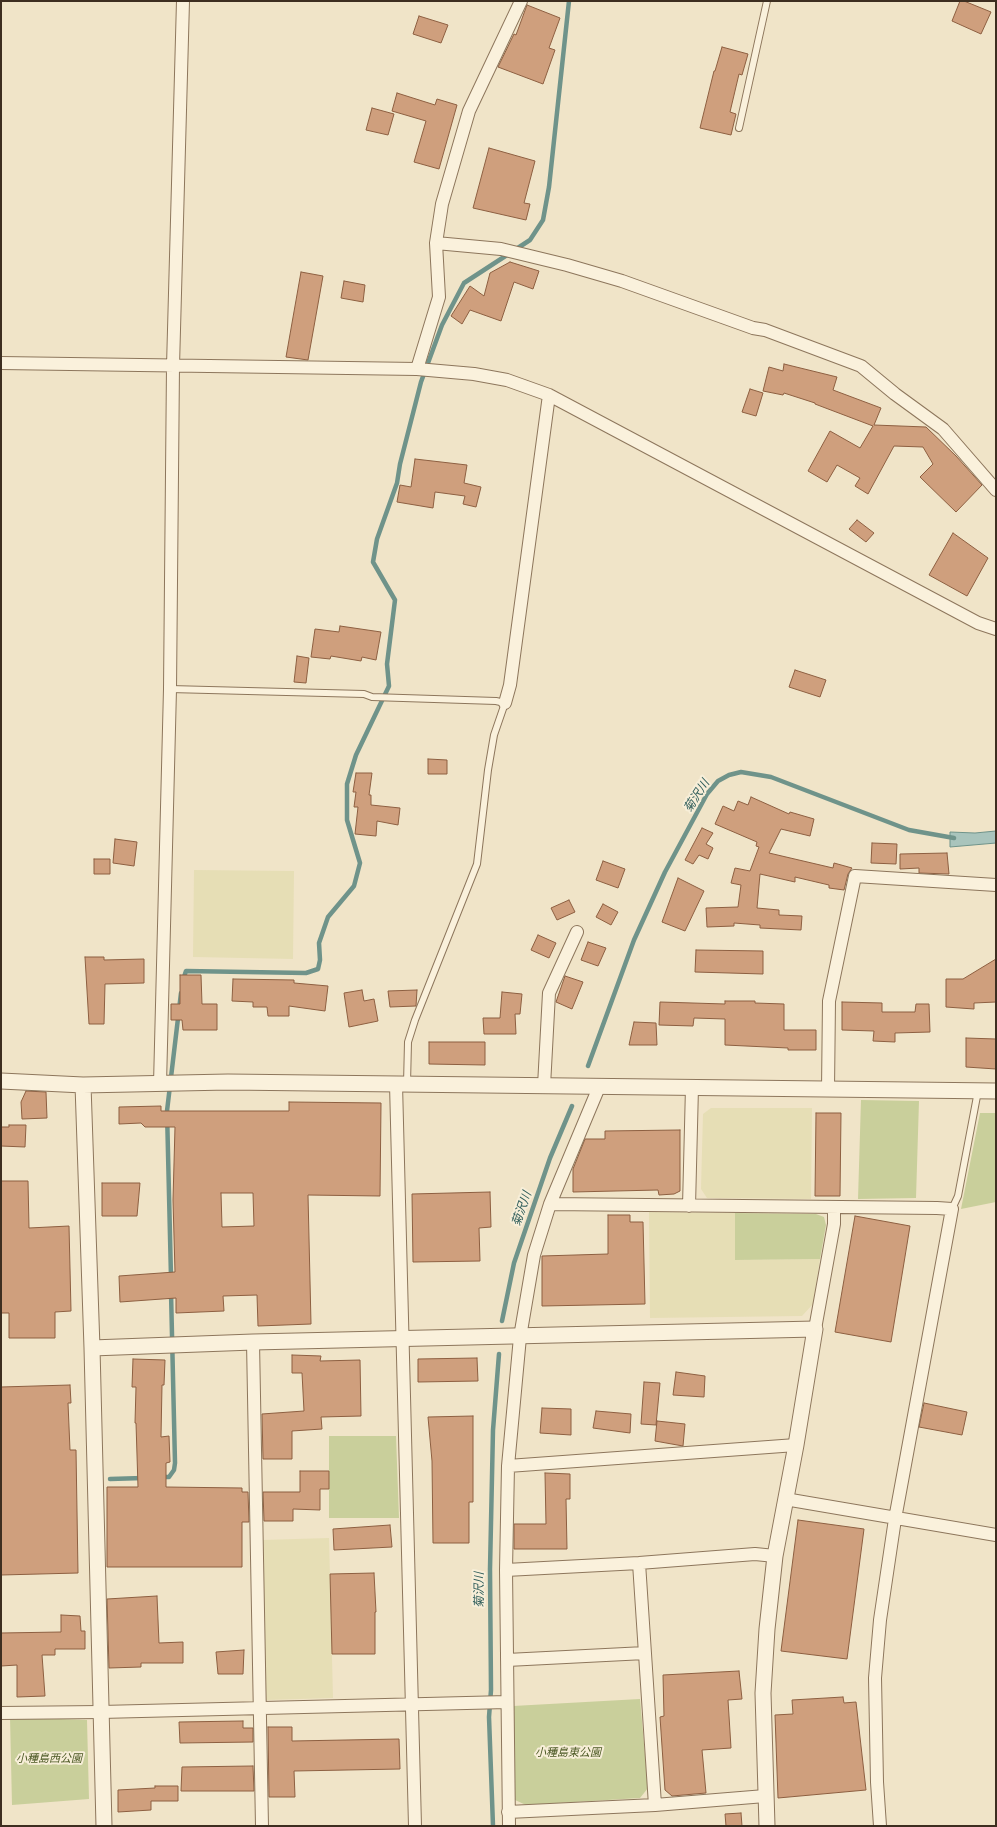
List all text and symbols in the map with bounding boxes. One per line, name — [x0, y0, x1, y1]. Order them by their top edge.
water label: 菊沢川 — [681, 777, 713, 815]
water label: 菊沢川 — [509, 1190, 535, 1228]
water label: 菊沢川 — [473, 1572, 487, 1608]
park label: 小種島東公園 — [535, 1746, 601, 1760]
park label: 小種島西公園 — [16, 1752, 82, 1766]

